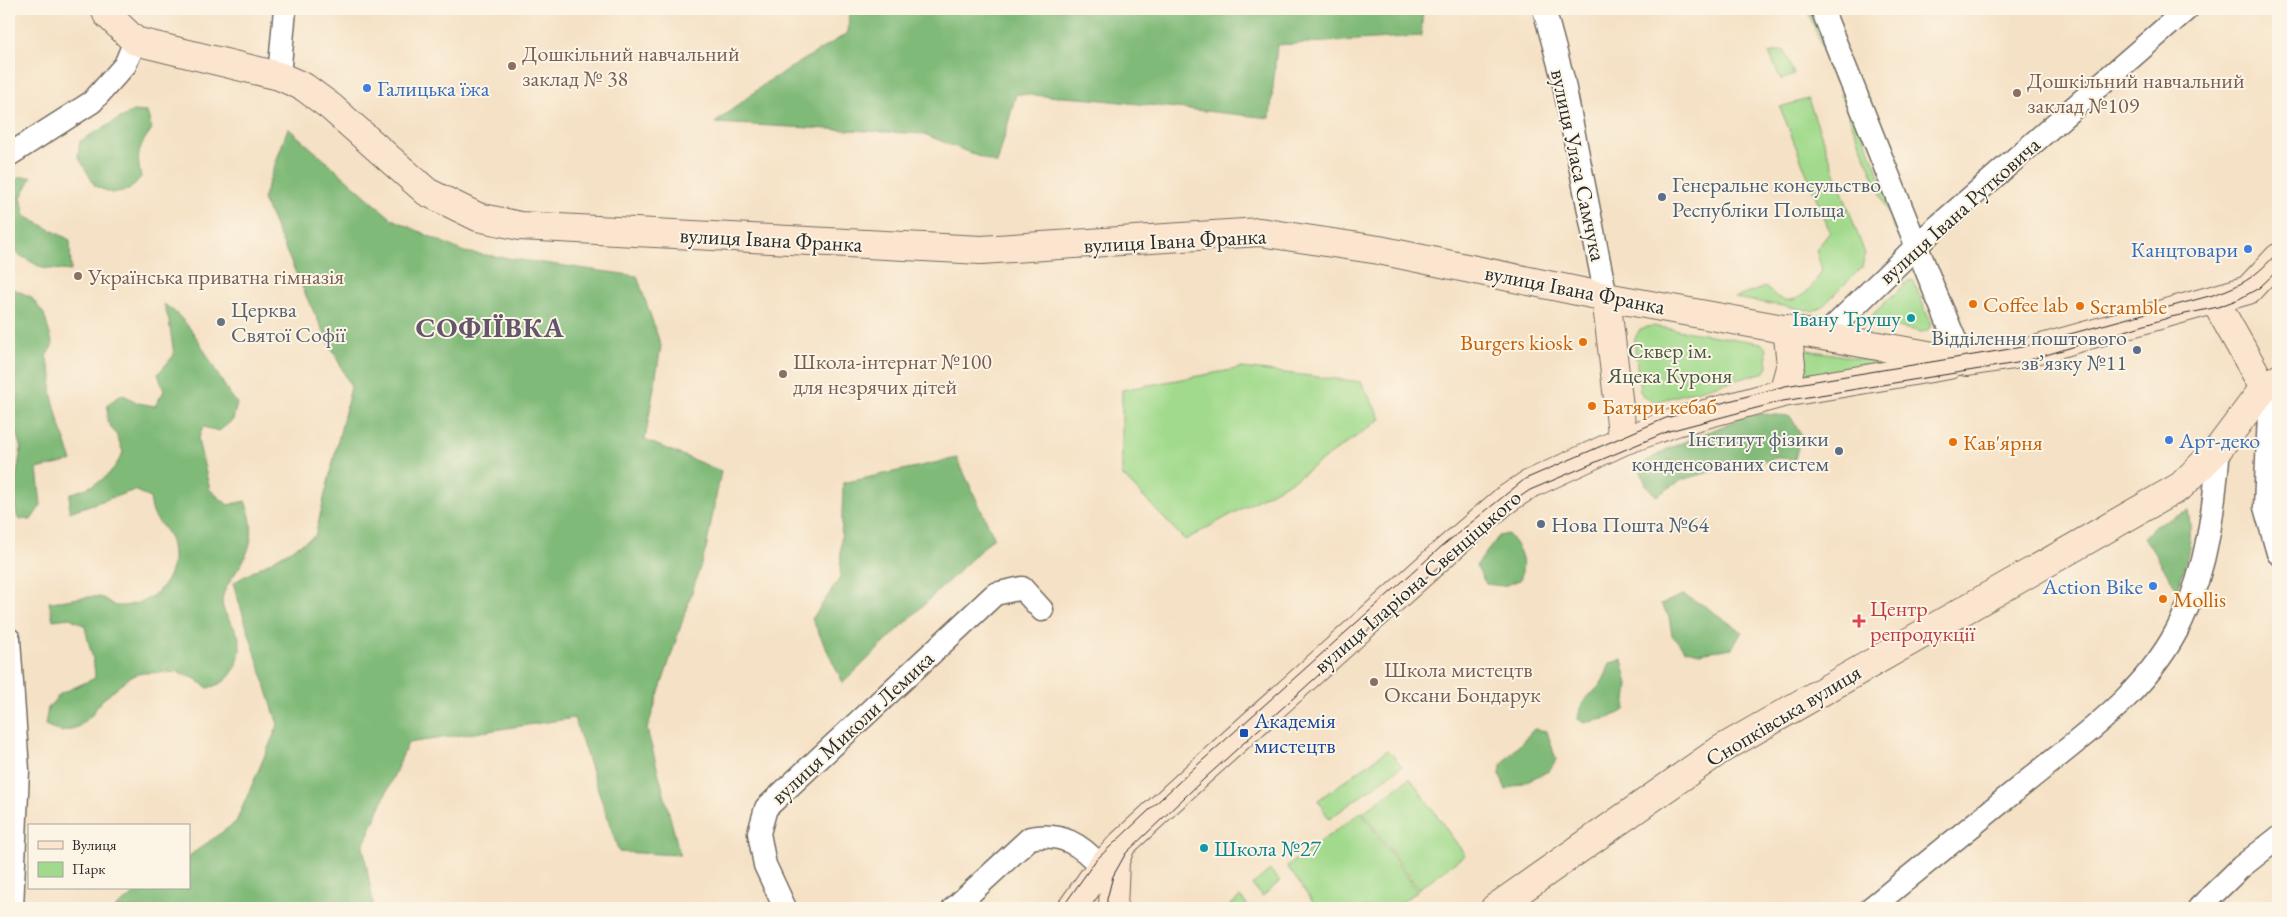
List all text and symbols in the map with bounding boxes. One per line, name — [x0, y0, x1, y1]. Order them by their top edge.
place label: Дошкільний навчальний заклад № 38 — [522, 39, 740, 93]
marker: Дошкільний навчальний заклад № 38 — [506, 60, 518, 72]
place label: Дошкільний навчальний заклад №109 — [2027, 66, 2245, 120]
street label: вулиця Уласа Самчука — [1544, 67, 1613, 264]
place label: Галицька їжа — [377, 74, 490, 103]
marker: Галицька їжа — [361, 82, 373, 94]
marker: Дошкільний навчальний заклад №109 — [2011, 87, 2023, 99]
street label: вулиця Івана Рутковича — [1873, 130, 2046, 291]
place label: Генеральне консульство Республіки Польща — [1672, 170, 1881, 224]
marker: Генеральне консульство Республіки Польща — [1656, 191, 1668, 203]
street label: вулиця Івана Франка — [679, 220, 863, 259]
street label: вулиця Івана Франка — [1083, 221, 1267, 260]
place label: Канцтовари — [2131, 235, 2238, 264]
marker: Канцтовари — [2242, 243, 2254, 255]
street label: вулиця Івана Франка — [1482, 258, 1668, 321]
place label: Українська приватна гімназія — [87, 262, 344, 291]
marker: Українська приватна гімназія — [72, 270, 84, 282]
place label: Coffee lab — [1983, 290, 2068, 319]
place label: Scramble — [2090, 292, 2167, 321]
place label: Церква Святої Софії — [231, 295, 346, 349]
marker: Coffee lab — [1967, 298, 1979, 310]
marker: Scramble — [2074, 300, 2086, 312]
place label: Івану Трушу — [1792, 304, 1901, 333]
district label: СОФІЇВКА — [415, 309, 565, 345]
marker: Івану Трушу — [1905, 312, 1917, 324]
marker: Церква Святої Софії — [215, 316, 227, 328]
place label: Відділення поштового зв’язку №11 — [1931, 323, 2127, 377]
place label: Burgers kiosk — [1460, 328, 1574, 357]
marker: Burgers kiosk — [1577, 336, 1589, 348]
park label: Сквер ім. Яцека Куроня — [1607, 336, 1733, 390]
marker: Відділення поштового зв’язку №11 — [2131, 344, 2143, 356]
place label: Школа-інтернат №100 для незрячих дітей — [793, 347, 992, 401]
marker: Школа-інтернат №100 для незрячих дітей — [777, 368, 789, 380]
place label: Батяри кебаб — [1602, 392, 1717, 421]
marker: Батяри кебаб — [1586, 400, 1598, 412]
place label: Інститут фізики конденсованих систем — [1632, 424, 1829, 478]
place label: Арт-деко — [2178, 426, 2260, 455]
place label: Кав'ярня — [1963, 428, 2043, 457]
marker: Арт-деко — [2163, 434, 2175, 446]
marker: Кав'ярня — [1947, 436, 1959, 448]
marker: Інститут фізики конденсованих систем — [1833, 445, 1845, 457]
street label: вулиця Іларіона Свєнціцького — [1307, 483, 1527, 680]
place label: Нова Пошта №64 — [1551, 510, 1709, 539]
marker: Нова Пошта №64 — [1535, 518, 1547, 530]
place label: Action Bike — [2041, 572, 2143, 601]
marker: Action Bike — [2147, 580, 2159, 592]
place label: Mollis — [2173, 585, 2226, 614]
marker: Mollis — [2157, 593, 2169, 605]
place label: Центр репродукції — [1870, 594, 1976, 648]
marker: Центр репродукції — [1852, 614, 1866, 628]
street label: вулиця Миколи Лемика — [765, 644, 940, 811]
place label: Школа мистецтв Оксани Бондарук — [1384, 655, 1541, 709]
street label: Снопківська вулиця — [1700, 658, 1866, 773]
marker: Школа мистецтв Оксани Бондарук — [1368, 676, 1380, 688]
place label: Академія мистецтв — [1253, 706, 1336, 760]
marker: Академія мистецтв — [1238, 727, 1250, 739]
legend — [28, 824, 190, 890]
place label: Школа №27 — [1214, 834, 1322, 863]
text: Вулиця — [72, 835, 117, 854]
marker: Школа №27 — [1198, 842, 1210, 854]
text: Парк — [72, 859, 105, 878]

